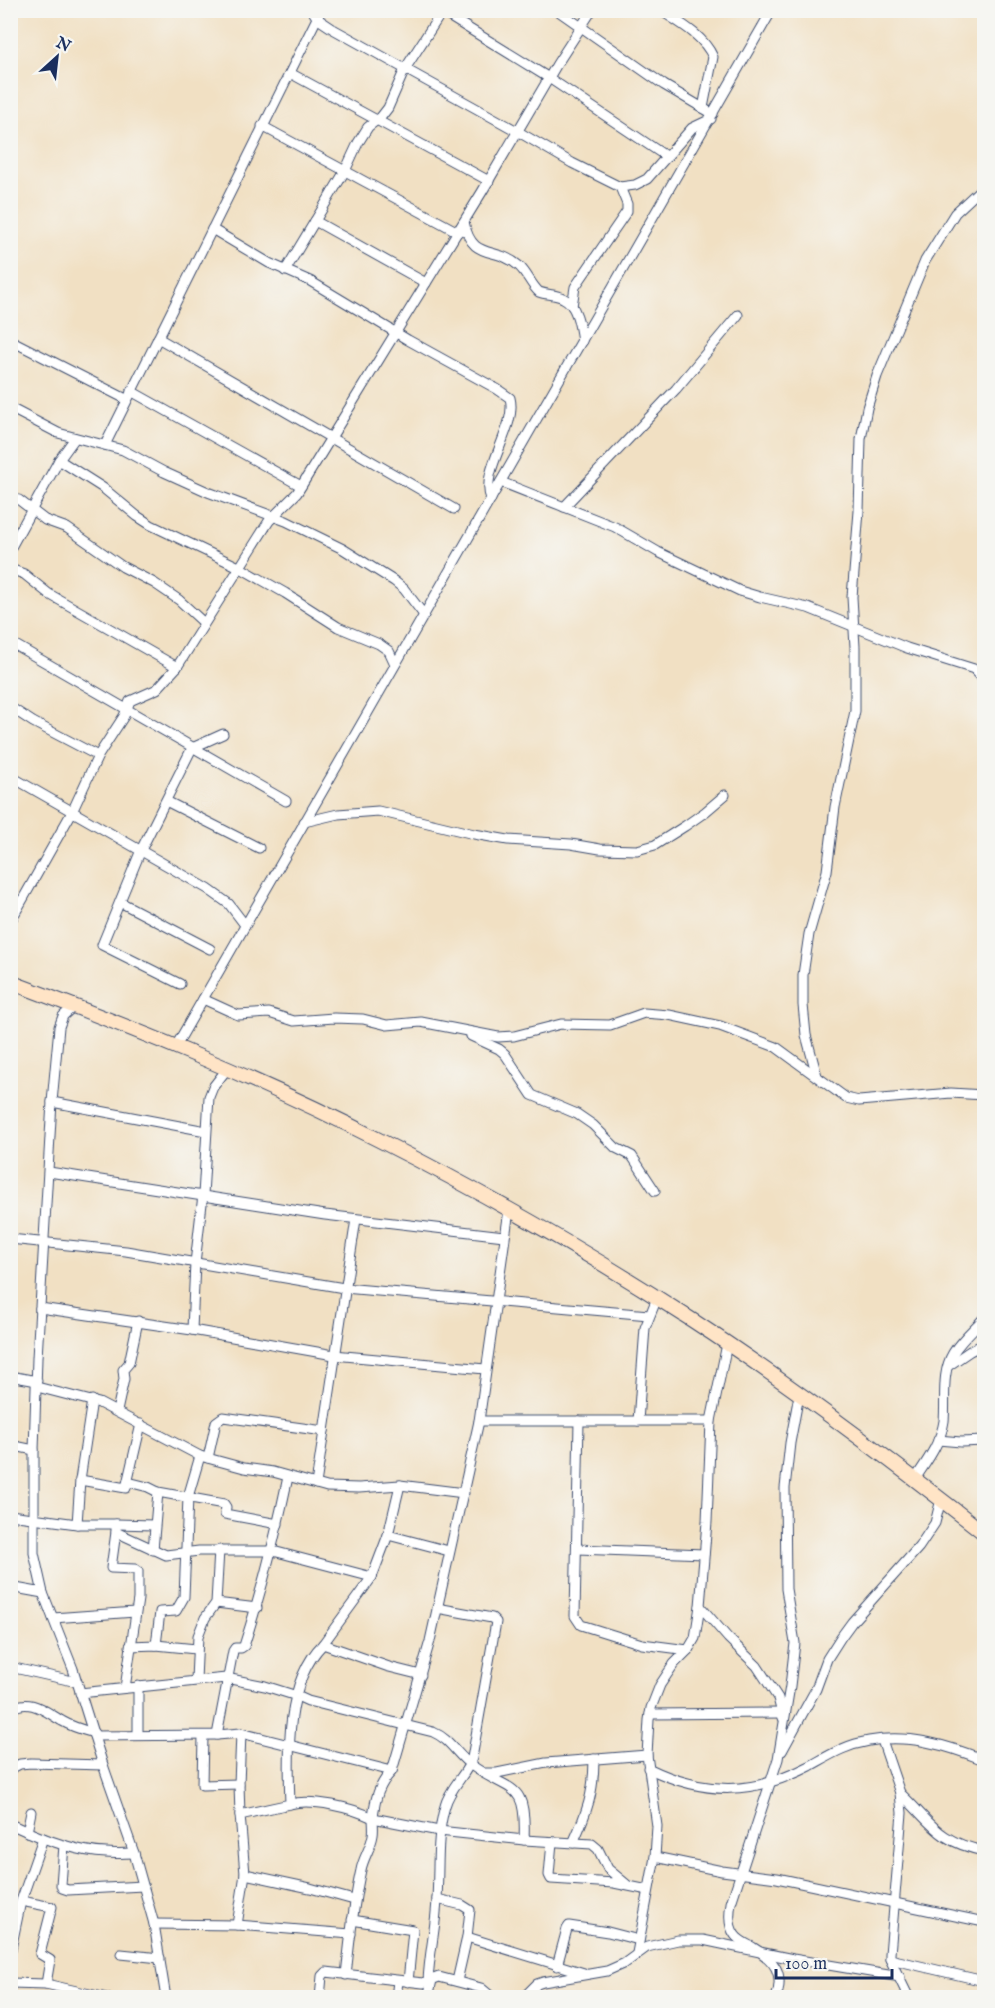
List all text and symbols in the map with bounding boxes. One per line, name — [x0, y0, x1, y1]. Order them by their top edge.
north arrow — [27, 27, 87, 87]
text: N — [51, 33, 74, 58]
scale bar — [776, 1942, 892, 1980]
text: 100 m — [785, 1953, 827, 1976]

